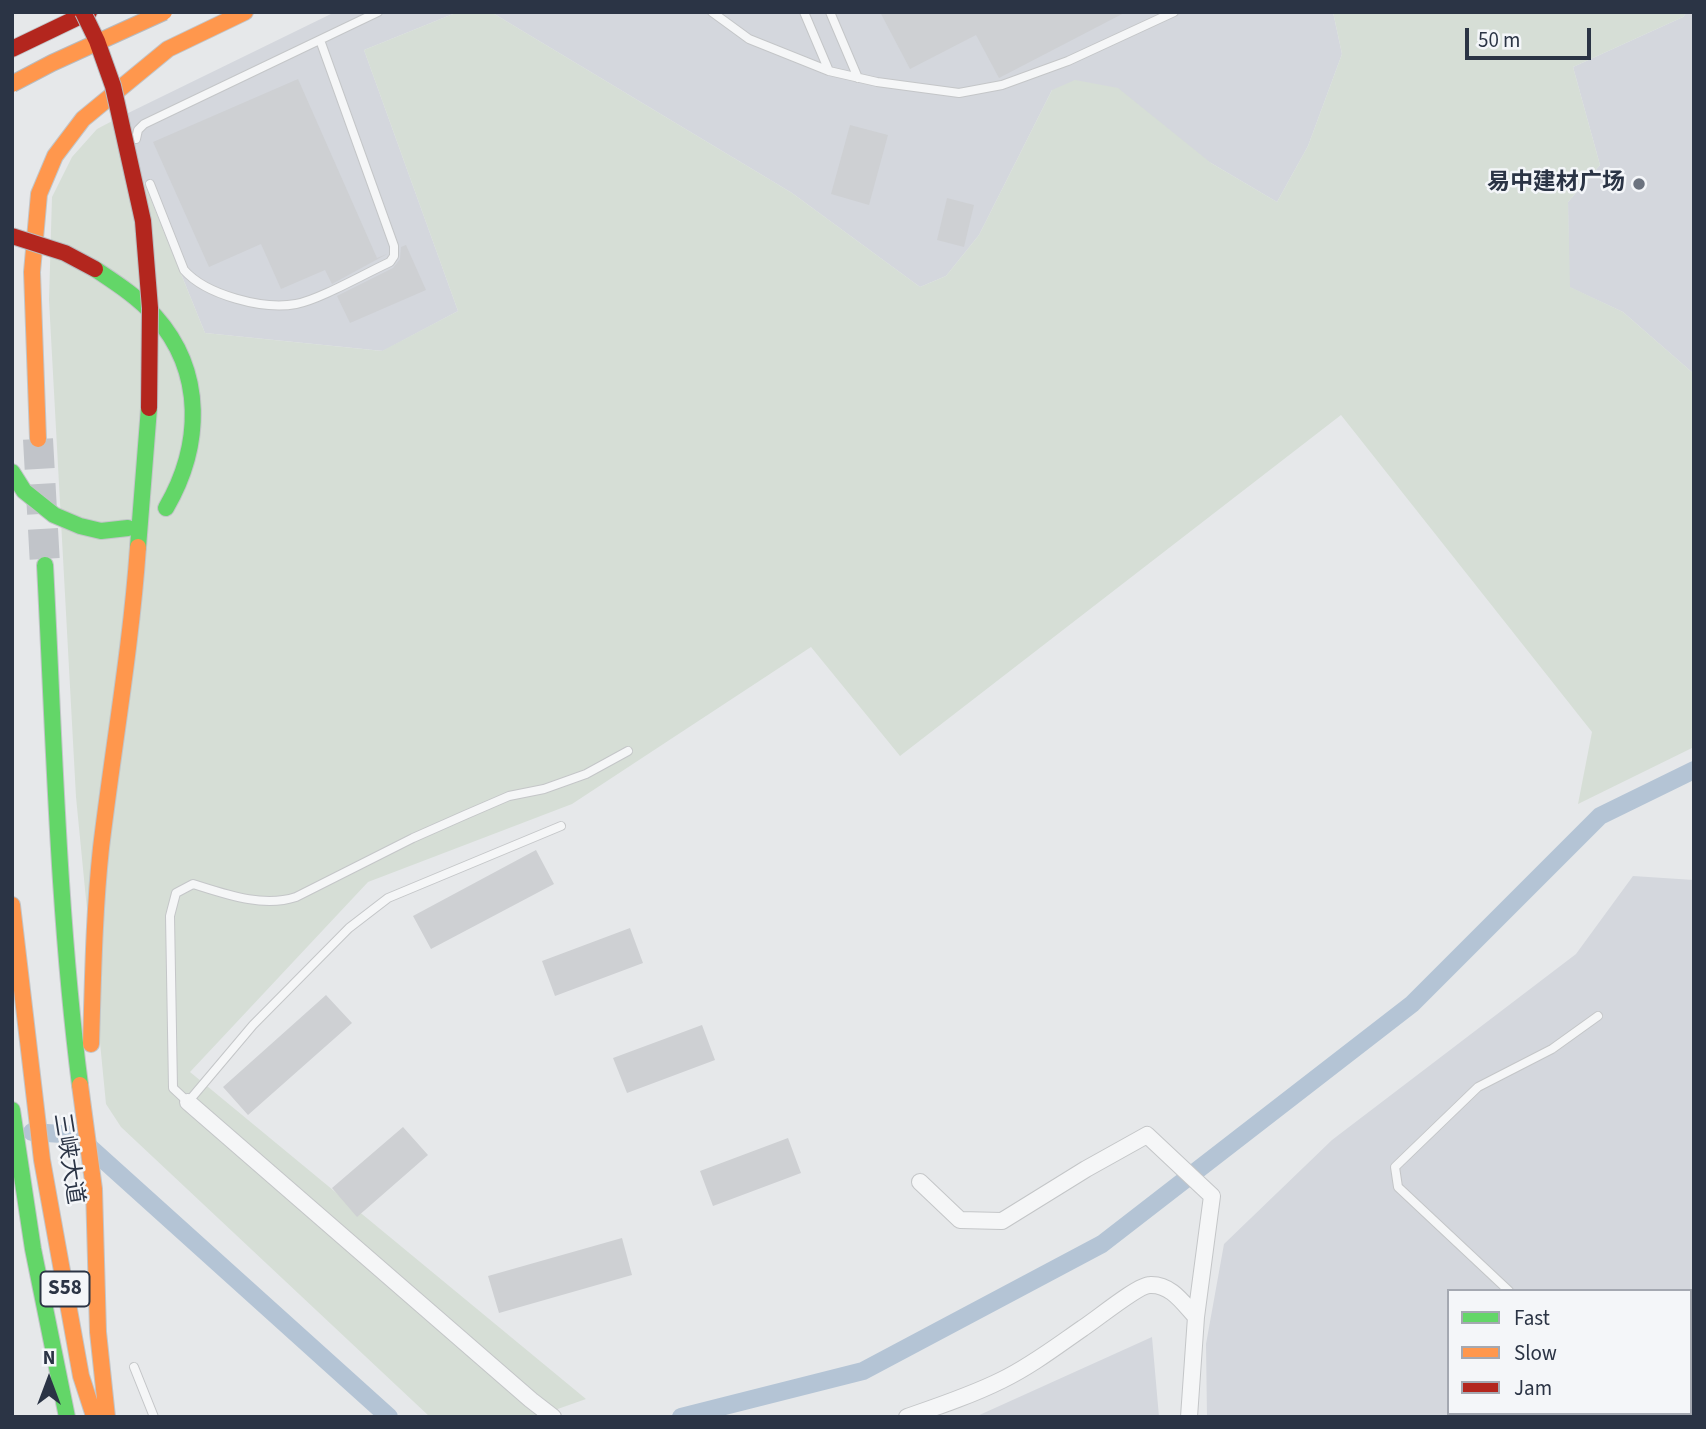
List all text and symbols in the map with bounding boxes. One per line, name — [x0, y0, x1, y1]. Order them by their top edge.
scale bar — [1468, 14, 1594, 58]
text: 50 m — [1478, 25, 1520, 55]
place label: 易中建材广场 — [1487, 170, 1625, 198]
marker: 易中建材广场 — [1631, 176, 1647, 192]
street label: 三峡大道 — [46, 1111, 88, 1207]
road number: S58 — [41, 1272, 90, 1306]
legend — [1447, 1289, 1692, 1415]
text: Fast — [1514, 1303, 1550, 1333]
text: Slow — [1514, 1338, 1557, 1368]
north arrow — [14, 1345, 84, 1415]
text: N — [43, 1345, 55, 1372]
text: Jam — [1514, 1373, 1552, 1403]

